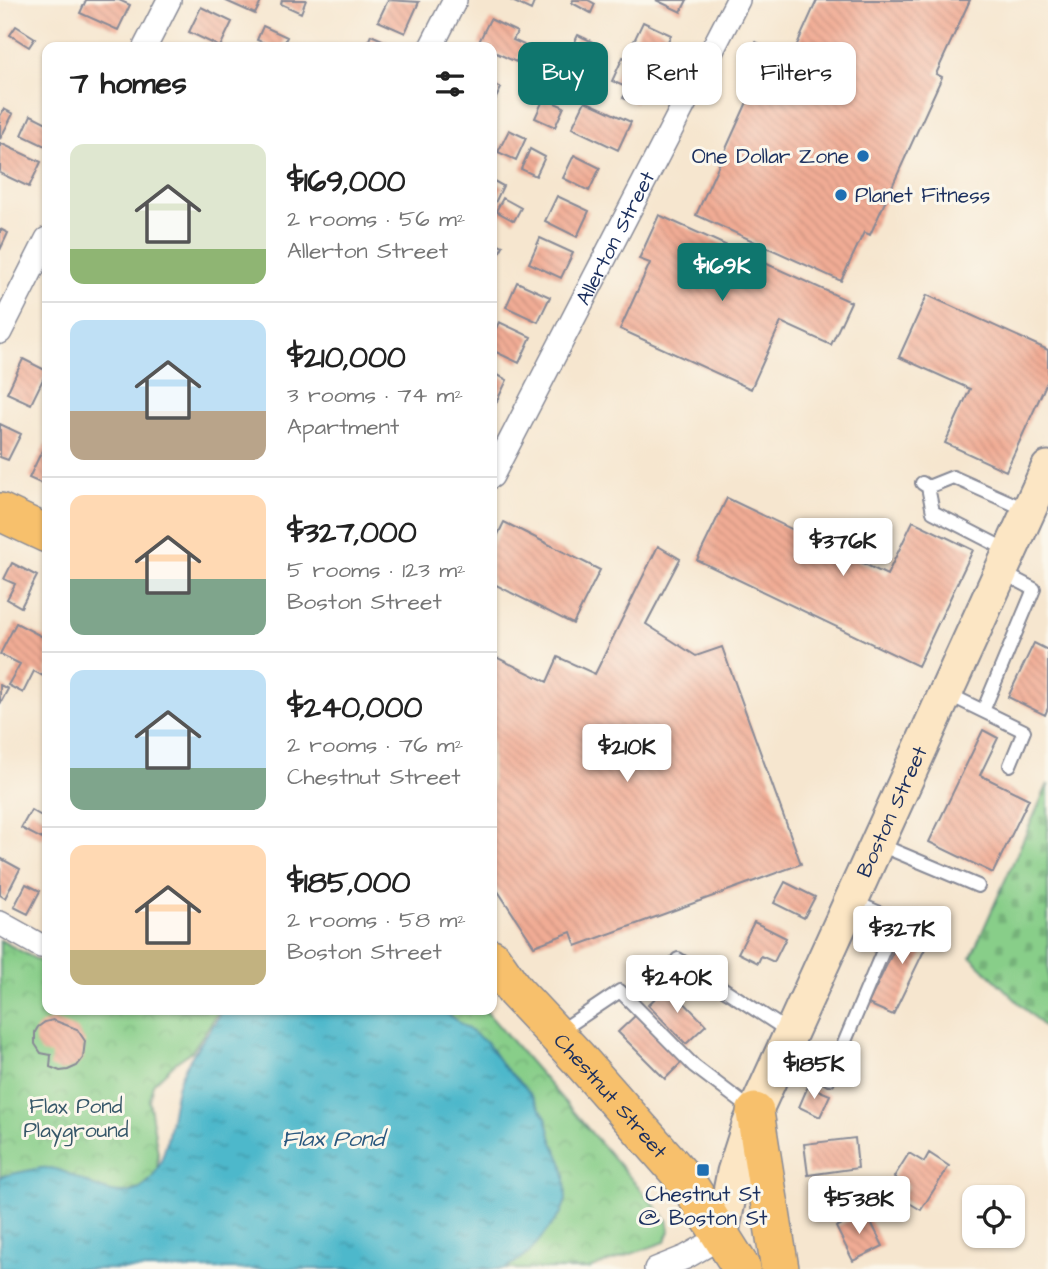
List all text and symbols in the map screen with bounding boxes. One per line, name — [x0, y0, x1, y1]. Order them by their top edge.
chip: Buy — [518, 42, 608, 105]
chip: Rent — [622, 42, 722, 105]
chip: Filters — [736, 42, 856, 105]
text: 7 homes — [70, 63, 187, 105]
icon: filters — [431, 65, 469, 103]
place label: One Dollar Zone — [692, 142, 849, 171]
marker: One Dollar Zone — [855, 148, 871, 164]
text: $169,000 — [287, 161, 406, 203]
street label: Allerton Street — [569, 166, 662, 310]
icon: home — [126, 172, 210, 256]
place label: Planet Fitness — [855, 181, 990, 210]
marker: Planet Fitness — [833, 187, 849, 203]
text: 2 rooms · 56 m² — [287, 203, 465, 235]
text: Allerton Street — [287, 235, 448, 267]
pin: $169K — [673, 244, 771, 303]
text: $169K — [693, 250, 751, 282]
text: $210,000 — [287, 337, 406, 379]
icon: home — [126, 348, 210, 432]
text: 3 rooms · 74 m² — [287, 379, 463, 411]
text: Apartment — [287, 411, 399, 443]
text: $327,000 — [287, 512, 417, 554]
pin: $376K — [794, 518, 892, 578]
icon: home — [126, 523, 210, 607]
text: $376K — [809, 525, 877, 557]
text: 5 rooms · 123 m² — [287, 554, 466, 586]
text: Boston Street — [287, 586, 442, 618]
text: $240,000 — [287, 687, 422, 729]
icon: home — [126, 698, 210, 782]
pin: $210K — [578, 724, 676, 784]
text: 2 rooms · 76 m² — [287, 729, 463, 761]
text: $210K — [598, 731, 656, 763]
street label: Boston Street — [850, 741, 935, 882]
text: Chestnut Street — [287, 761, 461, 793]
text: $185,000 — [287, 862, 410, 904]
icon: home — [126, 873, 210, 957]
text: 2 rooms · 58 m² — [287, 904, 466, 936]
pin: $327K — [853, 906, 951, 966]
text: $327K — [869, 913, 935, 945]
text: Boston Street — [287, 936, 442, 968]
pin: $240K — [628, 956, 726, 1015]
text: $240K — [642, 962, 712, 994]
street label: Chestnut Street — [547, 1027, 674, 1165]
pin: $185K — [765, 1042, 863, 1101]
text: $185K — [784, 1048, 844, 1080]
park label: Flax Pond Playground — [23, 1092, 129, 1147]
water label: Flax Pond — [282, 1123, 388, 1155]
marker: Chestnut St @ Boston St — [695, 1162, 711, 1178]
pin: $538K — [810, 1176, 908, 1236]
place label: Chestnut St @ Boston St — [639, 1180, 768, 1233]
text: $538K — [824, 1183, 894, 1215]
map controls — [962, 1185, 1025, 1248]
button: locate — [962, 1185, 1025, 1248]

